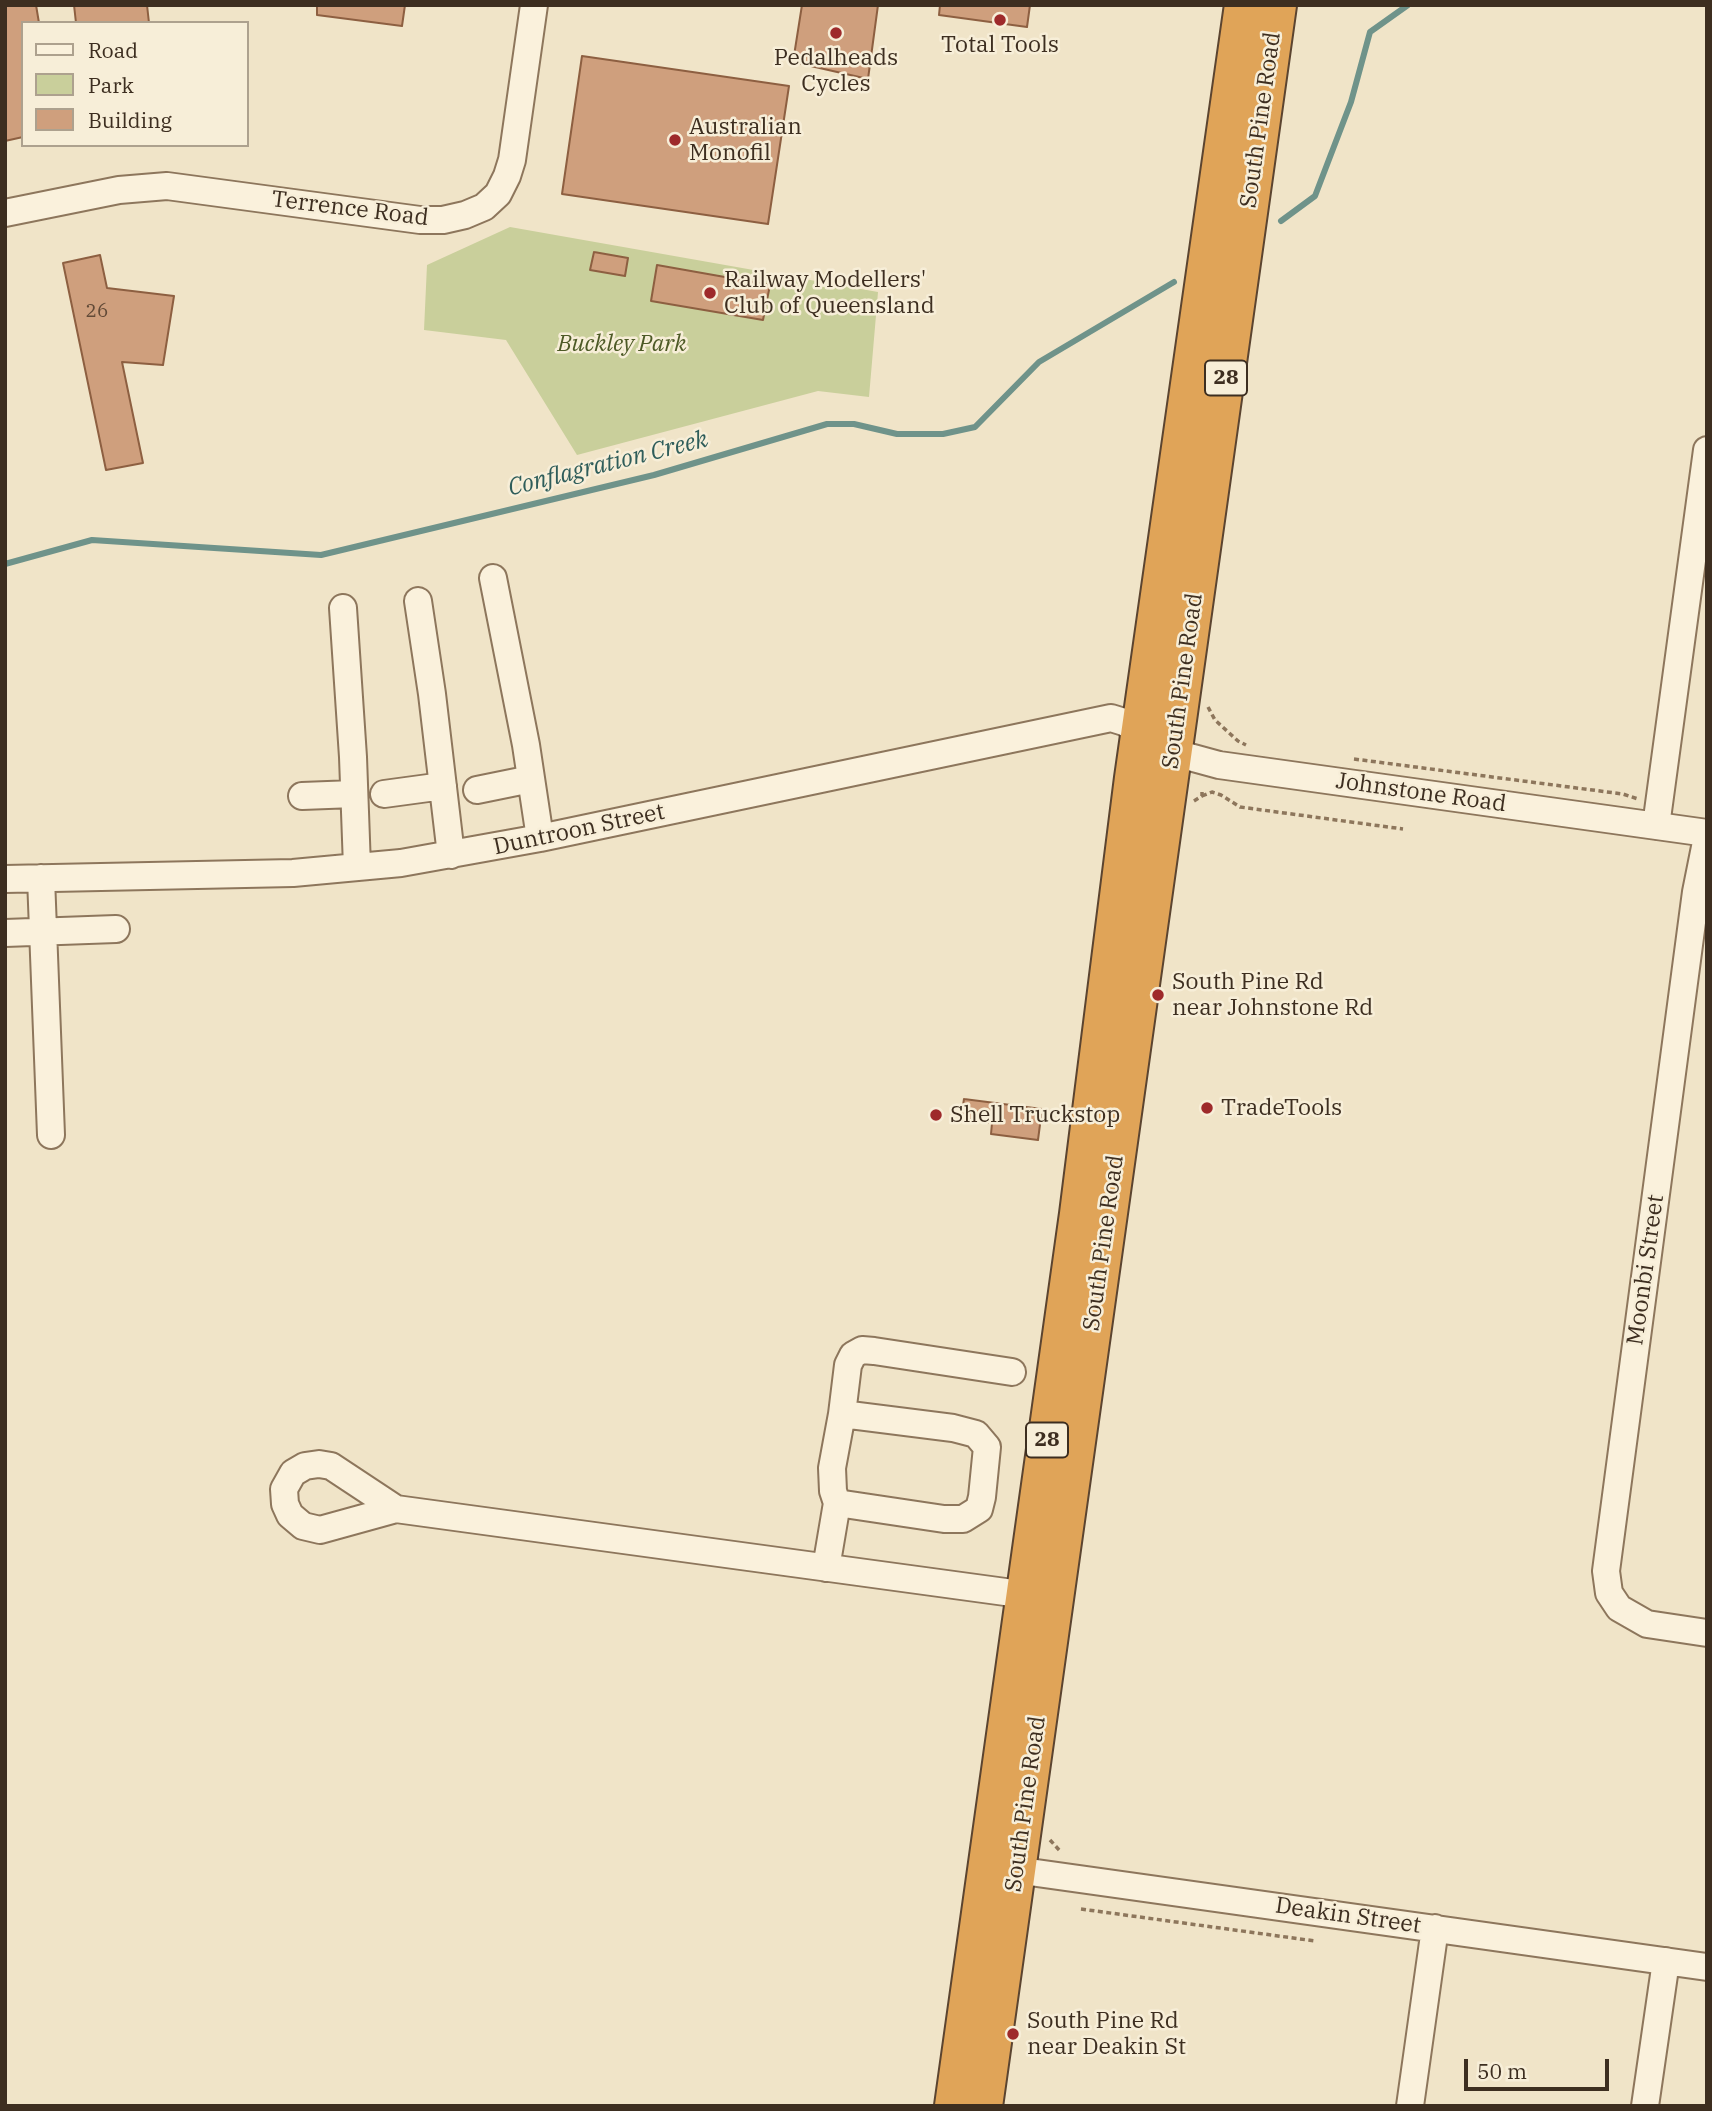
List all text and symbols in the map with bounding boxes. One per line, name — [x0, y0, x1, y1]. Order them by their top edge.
marker: Total Tools — [992, 12, 1008, 28]
legend — [21, 21, 248, 147]
marker: Pedalheads Cycles — [828, 25, 844, 41]
street label: South Pine Road — [1235, 30, 1287, 210]
place label: Total Tools — [941, 31, 1059, 59]
text: Road — [88, 36, 138, 64]
place label: Pedalheads Cycles — [774, 44, 898, 98]
text: Park — [88, 71, 134, 99]
text: Building — [88, 106, 172, 134]
place label: Australian Monofil — [689, 113, 802, 167]
marker: Australian Monofil — [667, 132, 683, 148]
street label: Terrence Road — [270, 186, 430, 232]
place label: Railway Modellers' Club of Queensland — [724, 266, 935, 320]
marker: Railway Modellers' Club of Queensland — [702, 285, 718, 301]
house number: 26 — [86, 301, 108, 323]
park label: Buckley Park — [558, 330, 686, 358]
road number: 28 — [1205, 360, 1247, 396]
water label: Conflagration Creek — [505, 425, 711, 503]
street label: South Pine Road — [1157, 591, 1209, 771]
street label: Johnstone Road — [1334, 767, 1508, 819]
street label: Duntroon Street — [491, 798, 667, 862]
place label: South Pine Rd near Johnstone Rd — [1172, 968, 1373, 1022]
marker: South Pine Rd near Johnstone Rd — [1150, 987, 1166, 1003]
place label: TradeTools — [1221, 1094, 1342, 1122]
marker: TradeTools — [1199, 1100, 1215, 1116]
place label: Shell Truckstop — [950, 1101, 1120, 1129]
marker: Shell Truckstop — [928, 1107, 944, 1123]
street label: South Pine Road — [1078, 1153, 1130, 1333]
street label: Moonbi Street — [1622, 1193, 1670, 1347]
road number: 28 — [1026, 1422, 1068, 1458]
street label: South Pine Road — [1000, 1714, 1052, 1894]
street label: Deakin Street — [1273, 1892, 1423, 1940]
place label: South Pine Rd near Deakin St — [1027, 2007, 1186, 2061]
marker: South Pine Rd near Deakin St — [1005, 2026, 1021, 2042]
scale bar — [1467, 2044, 1612, 2088]
text: 50 m — [1477, 2057, 1527, 2085]

